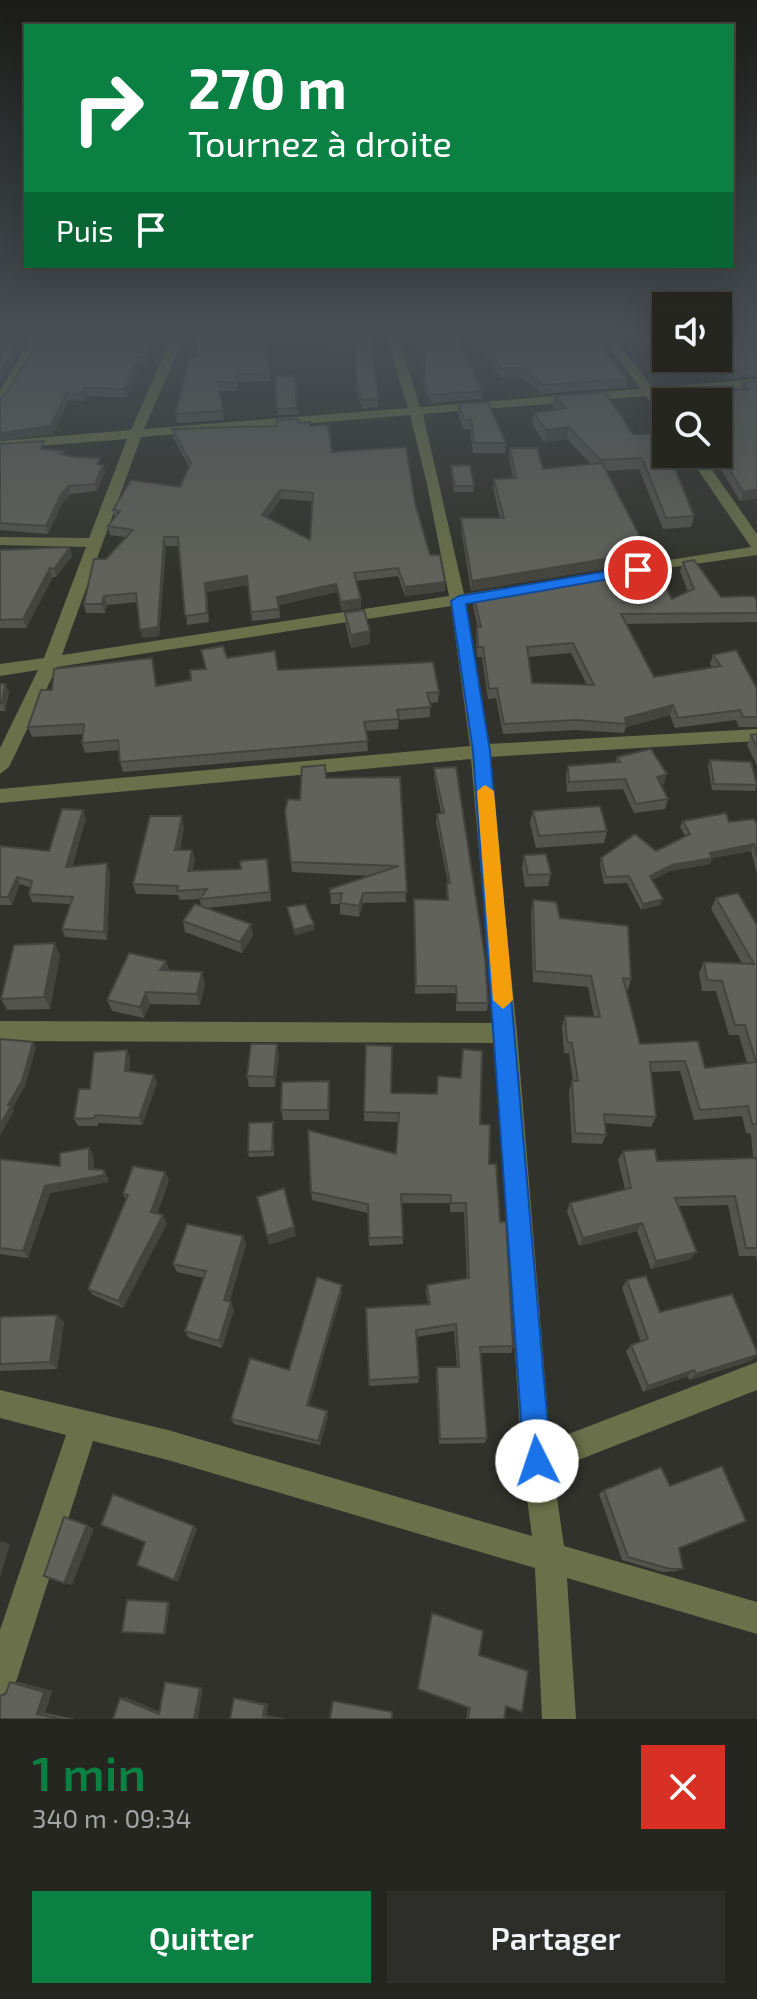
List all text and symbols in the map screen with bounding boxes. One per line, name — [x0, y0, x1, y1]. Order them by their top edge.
text: 270 m — [188, 53, 347, 120]
icon: right — [56, 56, 160, 160]
text: Tournez à droite — [188, 121, 452, 164]
icon: arrive — [129, 208, 173, 252]
text: Puis — [56, 212, 113, 248]
map controls — [652, 292, 732, 468]
button: sound — [652, 292, 732, 372]
button: search — [652, 388, 732, 468]
pin — [604, 536, 672, 604]
icon: arrive — [616, 548, 660, 592]
position arrow — [495, 1419, 579, 1503]
text: 1 min — [32, 1743, 146, 1801]
button: close — [641, 1745, 725, 1829]
text: 340 m · 09:34 — [32, 1802, 192, 1833]
button: Quitter — [32, 1891, 371, 1983]
button: Partager — [387, 1891, 725, 1983]

